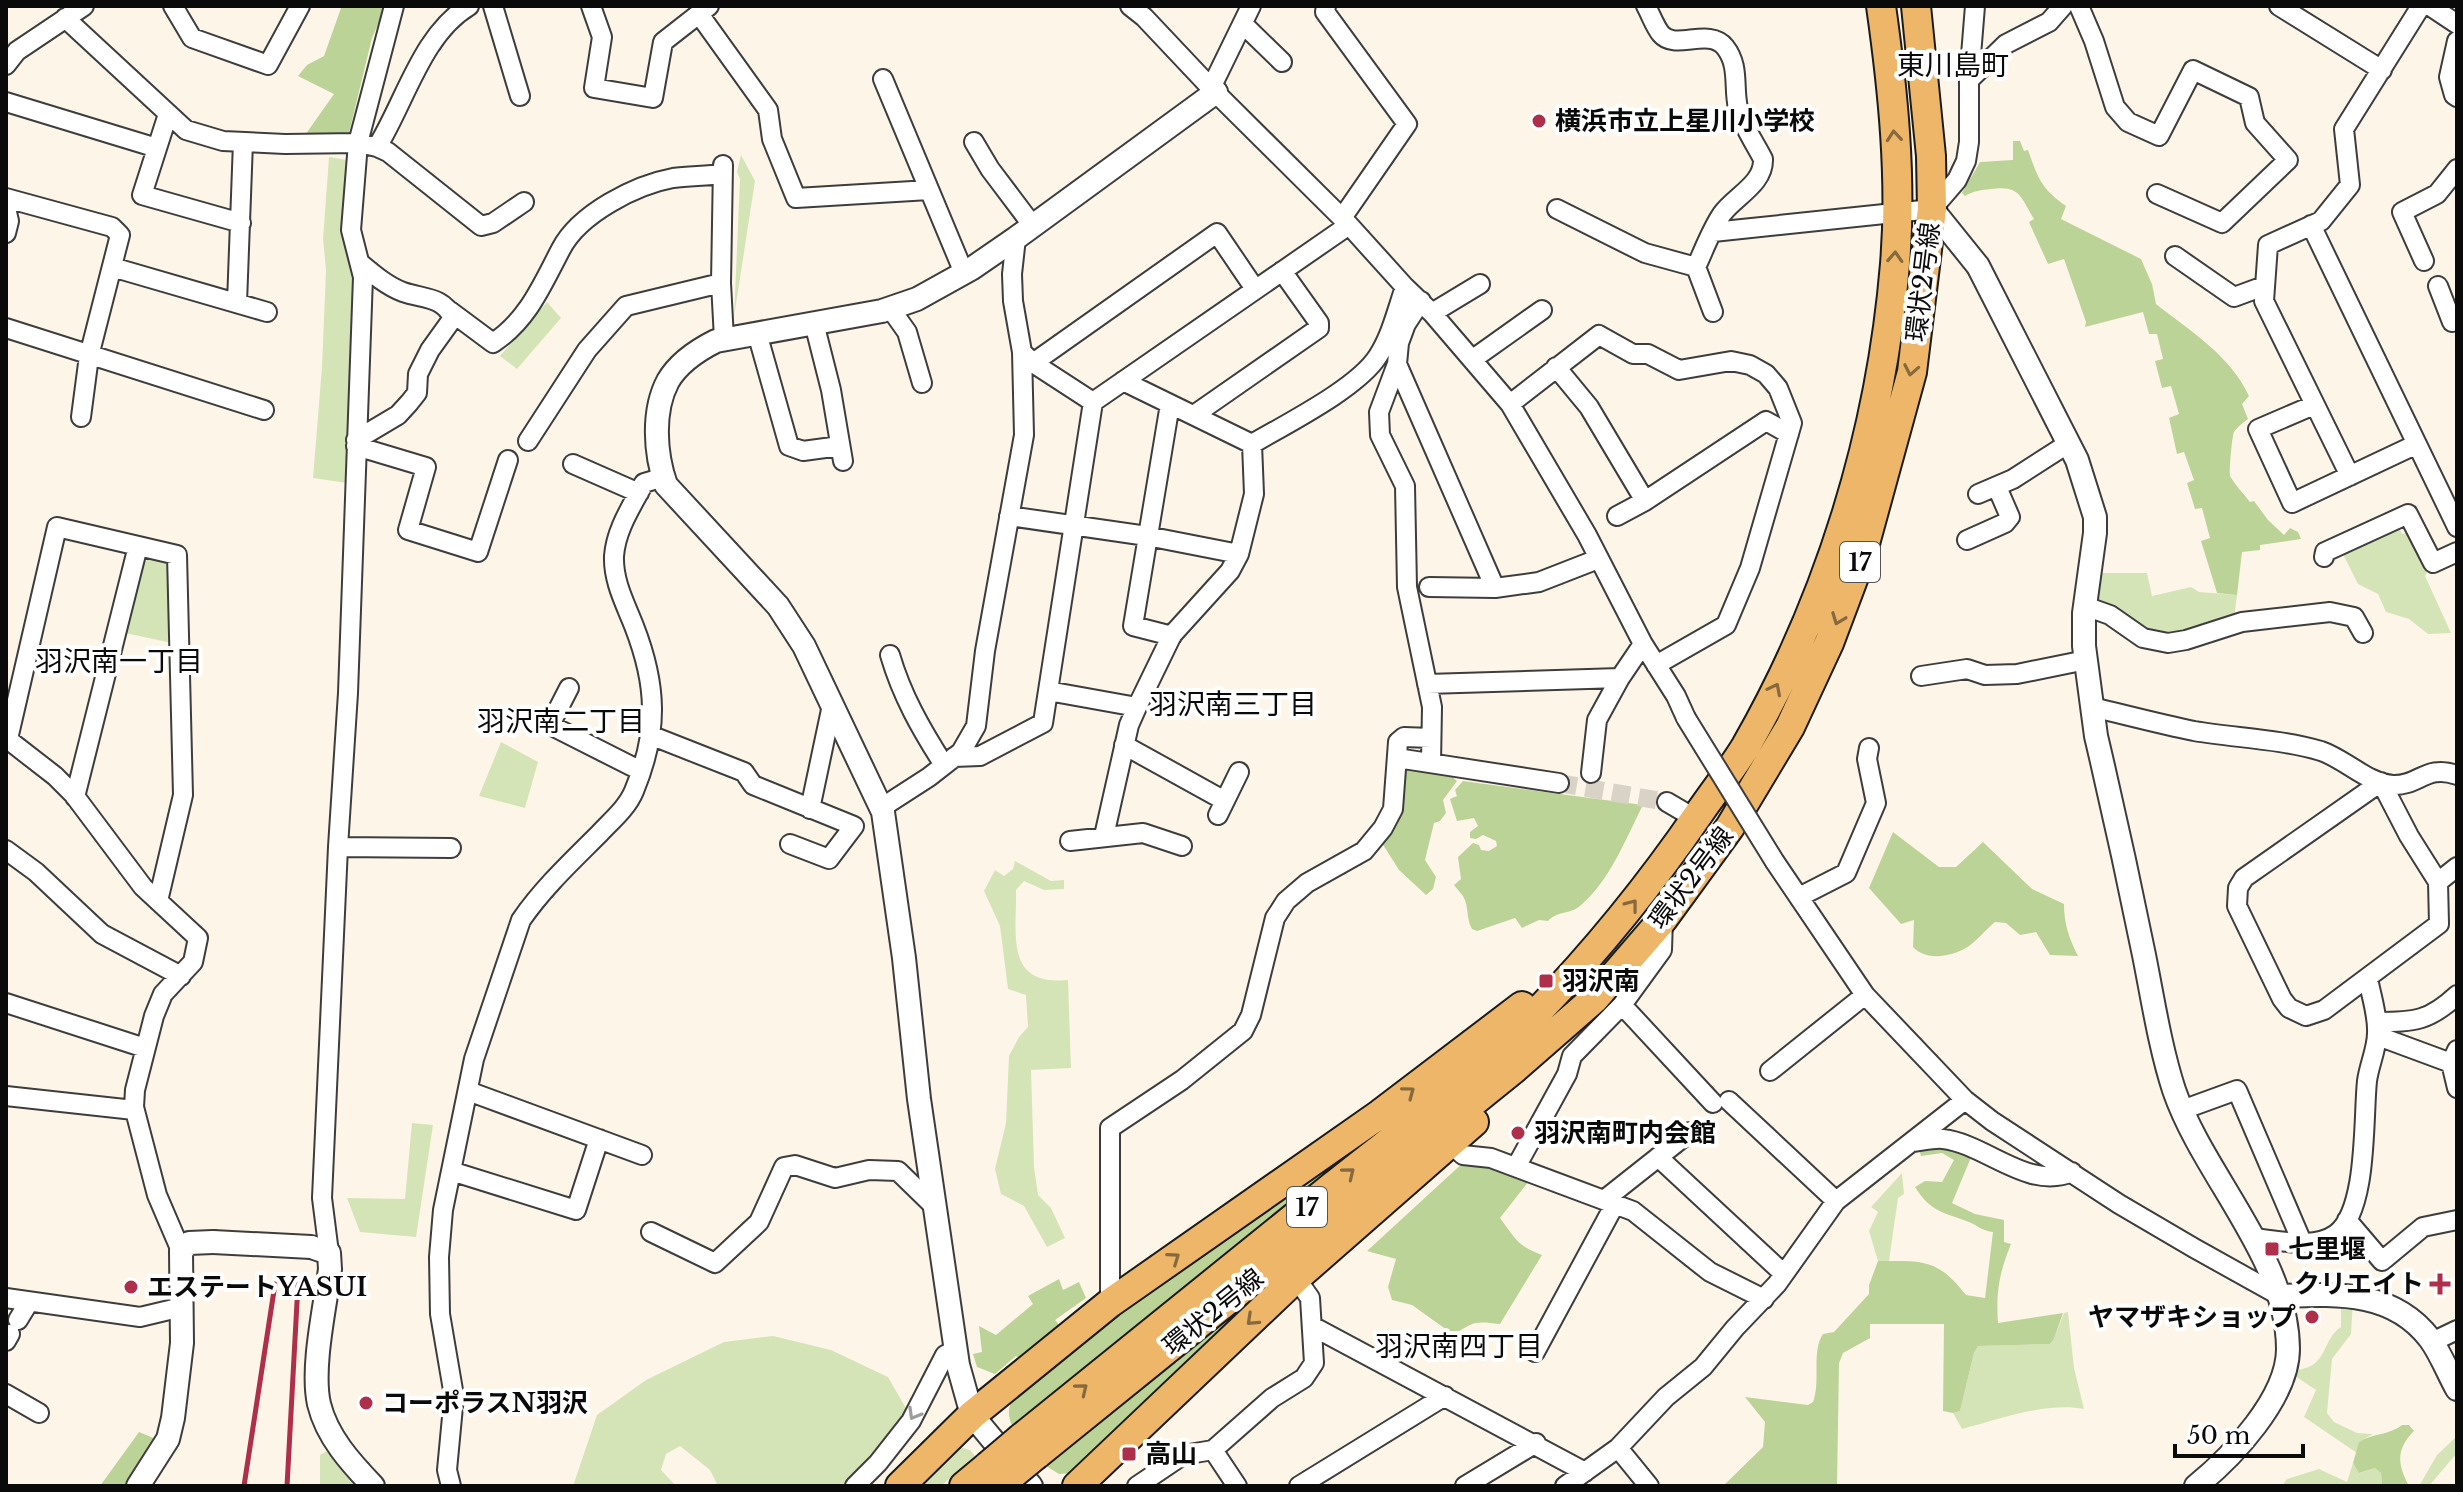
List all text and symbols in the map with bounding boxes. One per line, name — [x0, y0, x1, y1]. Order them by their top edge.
district label: 東川島町 — [1897, 48, 2009, 83]
place label: 横浜市立上星川小学校 — [1555, 105, 1815, 137]
marker: 横浜市立上星川小学校 — [1530, 112, 1548, 130]
one-way arrow — [1885, 129, 1902, 142]
street label: 環状2号線 — [1900, 220, 1946, 344]
one-way arrow — [1886, 250, 1903, 263]
one-way arrow — [1904, 363, 1921, 376]
road number: 17 — [1840, 542, 1880, 582]
one-way arrow — [1831, 611, 1848, 625]
district label: 羽沢南一丁目 — [35, 644, 203, 679]
one-way arrow — [1765, 682, 1781, 697]
district label: 羽沢南三丁目 — [1149, 687, 1317, 722]
district label: 羽沢南二丁目 — [477, 704, 645, 739]
street label: 環状2号線 — [1642, 820, 1740, 936]
one-way arrow — [1622, 899, 1636, 914]
place label: 羽沢南 — [1562, 965, 1640, 997]
marker: 羽沢南 — [1537, 972, 1555, 990]
one-way arrow — [1401, 1087, 1415, 1101]
place label: 羽沢南町内会館 — [1534, 1117, 1716, 1149]
marker: 羽沢南町内会館 — [1509, 1124, 1527, 1142]
one-way arrow — [1340, 1168, 1355, 1182]
road number: 17 — [1287, 1187, 1327, 1227]
place label: 七里堰 — [2288, 1233, 2366, 1265]
marker: 七里堰 — [2263, 1240, 2281, 1258]
one-way arrow — [1166, 1253, 1180, 1268]
street label: 環状2号線 — [1156, 1262, 1270, 1362]
place label: クリエイト — [2294, 1268, 2424, 1300]
place label: エステートYASUI — [147, 1271, 367, 1303]
marker: クリエイト — [2431, 1275, 2449, 1293]
marker: エステートYASUI — [122, 1278, 140, 1296]
place label: ヤマザキショップ — [2088, 1301, 2296, 1333]
marker: ヤマザキショップ — [2303, 1308, 2321, 1326]
one-way arrow — [1247, 1311, 1261, 1326]
district label: 羽沢南四丁目 — [1375, 1329, 1543, 1364]
one-way arrow — [1072, 1384, 1087, 1399]
place label: コーポラスN羽沢 — [382, 1387, 588, 1419]
marker: コーポラスN羽沢 — [357, 1394, 375, 1412]
one-way arrow — [908, 1405, 924, 1420]
scale bar — [2175, 1408, 2303, 1458]
text: 50 m — [2187, 1421, 2251, 1450]
place label: 高山 — [1145, 1438, 1197, 1470]
marker: 高山 — [1120, 1445, 1138, 1463]

